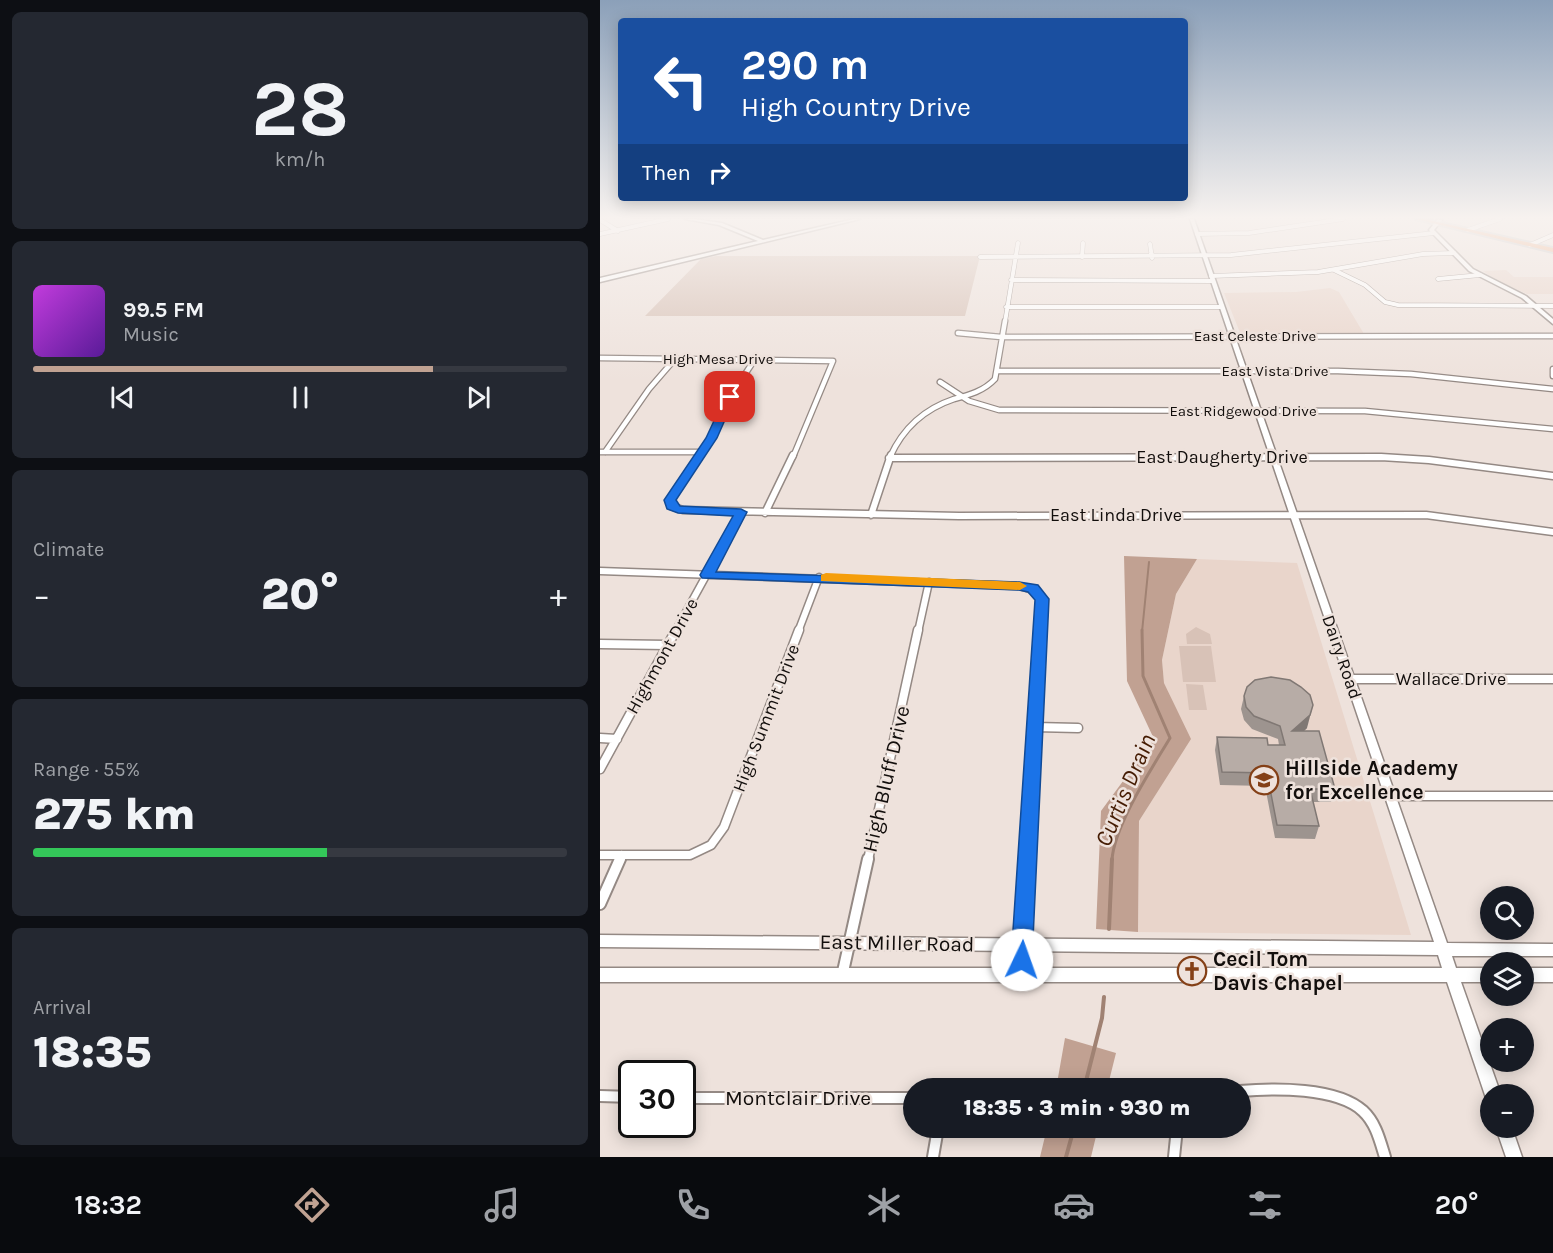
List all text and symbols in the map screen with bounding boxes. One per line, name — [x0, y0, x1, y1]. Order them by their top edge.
text: 290 m — [741, 40, 869, 90]
icon: left — [642, 42, 720, 120]
text: 28 — [251, 63, 349, 155]
text: High Country Drive — [741, 91, 971, 123]
text: km/h — [275, 148, 325, 171]
icon: right — [703, 156, 736, 189]
text: Then — [642, 160, 691, 186]
text: 99.5 FM — [123, 297, 204, 323]
text: Music — [123, 323, 179, 346]
street label: East Celeste Drive — [1194, 327, 1316, 345]
street label: High Mesa Drive — [663, 350, 773, 368]
street label: East Vista Drive — [1221, 362, 1329, 380]
pin — [704, 371, 755, 422]
icon: arrive — [713, 380, 746, 413]
icon: previous — [106, 381, 139, 414]
icon: pause — [284, 381, 317, 414]
icon: next — [462, 381, 495, 414]
street label: East Ridgewood Drive — [1169, 402, 1317, 420]
street label: East Daugherty Drive — [1136, 446, 1308, 468]
street label: East Linda Drive — [1050, 504, 1182, 526]
text: Climate — [33, 538, 104, 561]
text: 20° — [261, 568, 339, 620]
text: − — [33, 576, 50, 614]
text: + — [550, 576, 567, 614]
street label: Highmont Drive — [621, 594, 703, 718]
street label: Dairy Road — [1317, 612, 1367, 702]
street label: High Summit Drive — [728, 641, 804, 795]
street label: Wallace Drive — [1396, 668, 1506, 690]
street label: High Bluff Drive — [857, 703, 915, 855]
water label: Curtis Drain — [1089, 729, 1161, 851]
place label: Hillside Academy for Excellence — [1285, 756, 1458, 804]
text: Range · 55% — [33, 758, 140, 781]
school or university icon: Hillside Academy for Excellence — [1248, 764, 1280, 796]
text: 275 km — [33, 788, 196, 840]
map controls — [1480, 886, 1534, 1138]
button: search — [1480, 886, 1534, 940]
position arrow — [990, 928, 1054, 992]
street label: East Miller Road — [819, 930, 975, 956]
place label: Cecil Tom Davis Chapel — [1213, 947, 1343, 995]
button: layers — [1480, 952, 1534, 1006]
church icon: Cecil Tom Davis Chapel — [1176, 955, 1208, 987]
text: Arrival — [33, 996, 92, 1019]
button: + — [1480, 1018, 1534, 1072]
text: 18:35 — [33, 1026, 151, 1078]
speed limit sign: 30 — [618, 1060, 696, 1138]
button: − — [1480, 1084, 1534, 1138]
street label: Montclair Drive — [725, 1086, 871, 1110]
text: 18:35 · 3 min · 930 m — [964, 1095, 1190, 1121]
icon: directions — [291, 1184, 333, 1226]
icon: music — [481, 1184, 523, 1226]
icon: phone — [672, 1184, 714, 1226]
icon: climate — [863, 1184, 905, 1226]
icon: car — [1053, 1184, 1095, 1226]
icon: filters — [1244, 1184, 1286, 1226]
text: 18:32 — [74, 1189, 142, 1221]
text: 20° — [1435, 1189, 1479, 1221]

